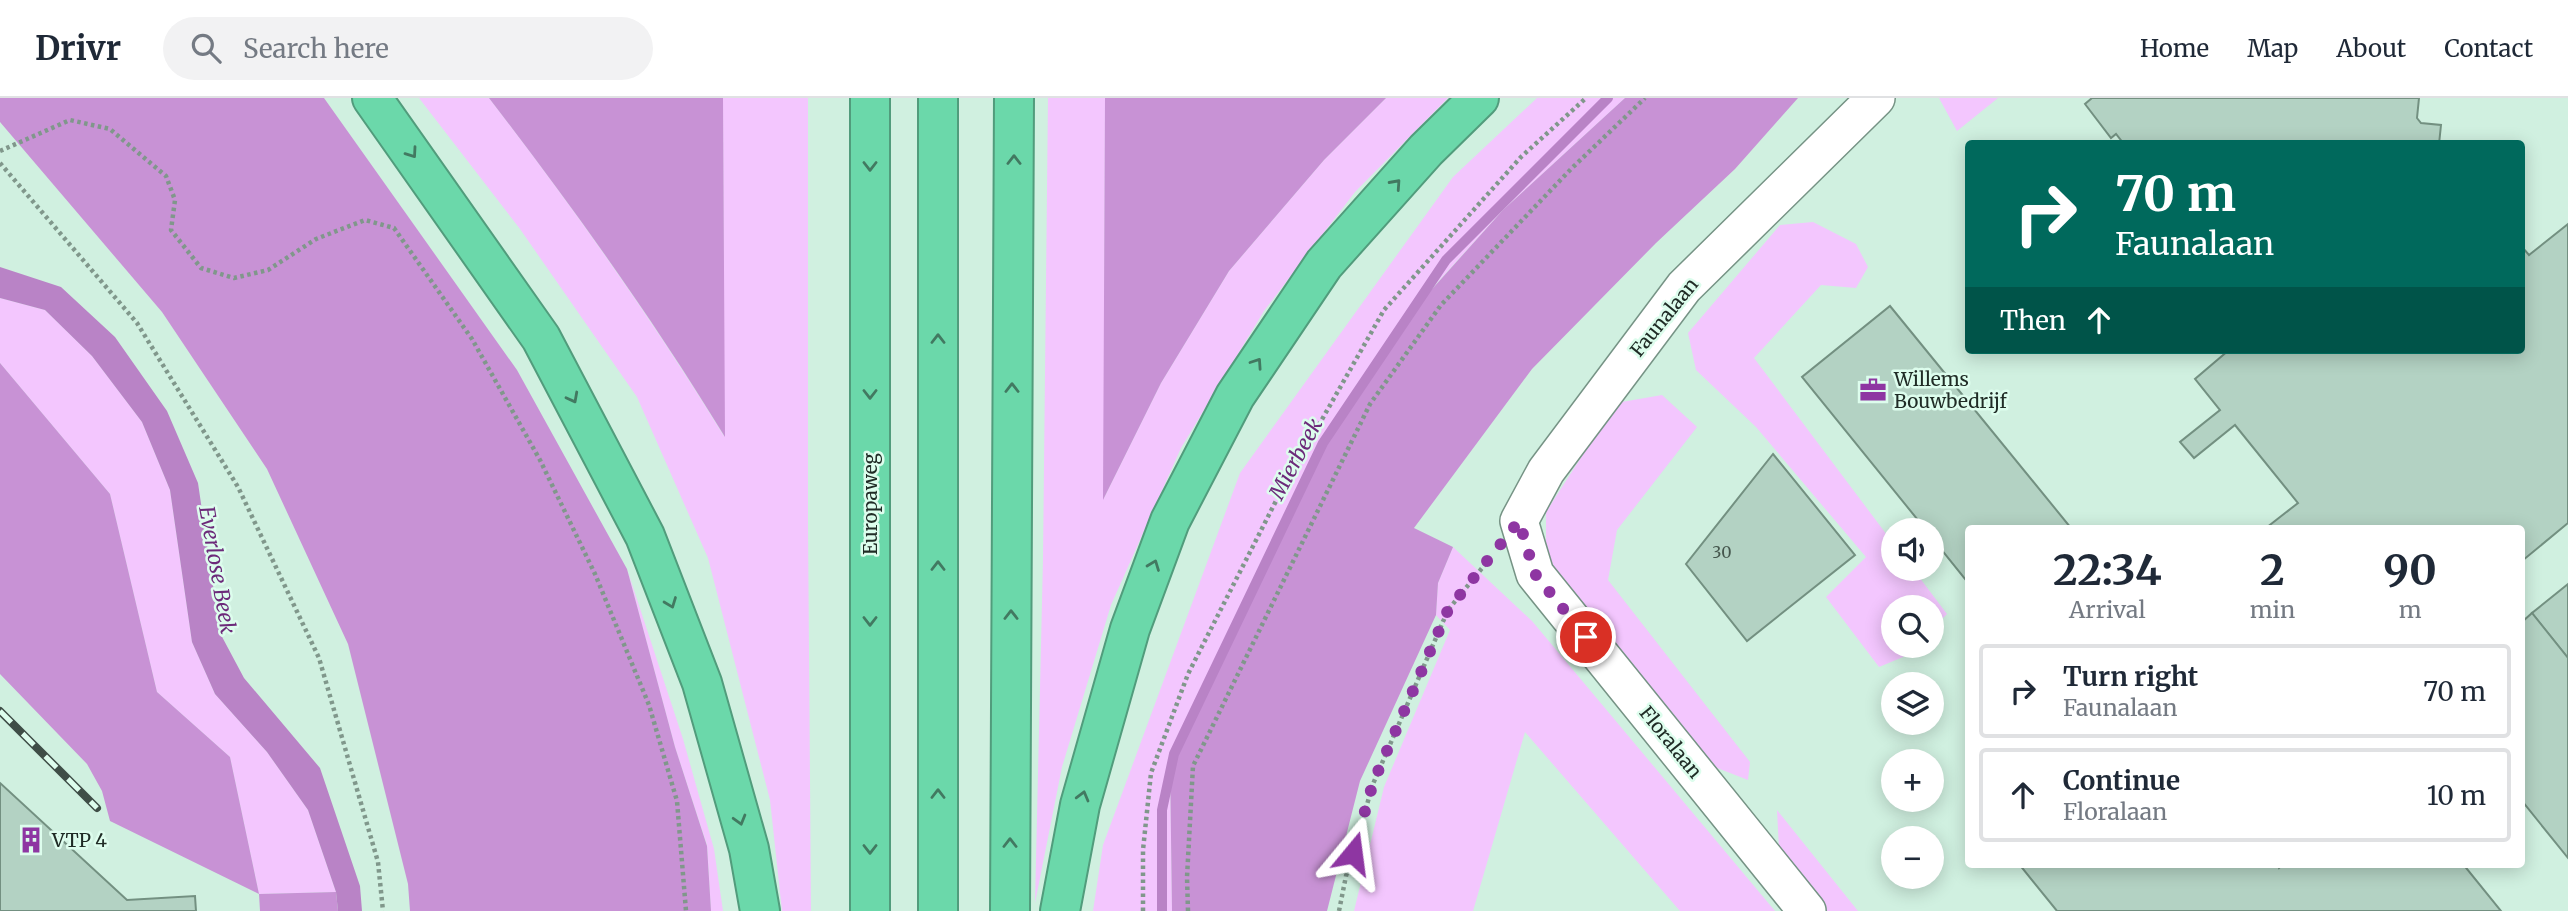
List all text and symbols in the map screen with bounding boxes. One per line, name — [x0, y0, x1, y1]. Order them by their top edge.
search box — [163, 17, 653, 80]
text: Drivr — [35, 28, 121, 69]
icon: search — [187, 29, 225, 67]
text: Search here — [243, 32, 389, 65]
text: Home — [2140, 33, 2209, 64]
text: Map — [2247, 33, 2298, 64]
text: About — [2336, 33, 2406, 64]
text: Contact — [2444, 33, 2533, 64]
one-way arrow — [404, 145, 416, 158]
one-way arrow — [1006, 155, 1021, 166]
one-way arrow — [862, 161, 878, 172]
text: 70 m — [2115, 163, 2236, 224]
icon: right — [2000, 168, 2091, 259]
one-way arrow — [1388, 179, 1400, 192]
text: Faunalaan — [2115, 224, 2274, 264]
street label: Faunalaan — [1625, 272, 1703, 361]
icon: ahead — [2080, 301, 2118, 339]
text: Then — [2000, 304, 2066, 337]
one-way arrow — [930, 333, 946, 344]
one-way arrow — [1249, 358, 1261, 371]
place label: Willems Bouwbedrijf — [1893, 367, 2007, 413]
office icon: Willems Bouwbedrijf — [1858, 375, 1888, 405]
one-way arrow — [1005, 382, 1020, 393]
one-way arrow — [862, 389, 878, 399]
one-way arrow — [565, 391, 578, 404]
water label: Mierbeek — [1262, 413, 1328, 505]
street label: Europaweg — [858, 452, 882, 555]
water label: Everlose Beek — [193, 504, 242, 636]
map controls — [1881, 518, 1944, 889]
button: sound — [1881, 518, 1944, 581]
house number: 30 — [1712, 542, 1732, 562]
text: 22:34 — [2053, 544, 2162, 596]
text: 2 — [2260, 544, 2285, 596]
text: 90 — [2383, 544, 2437, 596]
one-way arrow — [1146, 560, 1160, 572]
one-way arrow — [930, 561, 946, 571]
button: search — [1881, 595, 1944, 658]
text: Arrival — [2069, 595, 2146, 624]
text: min — [2250, 595, 2295, 624]
text: m — [2399, 595, 2421, 624]
one-way arrow — [663, 597, 677, 609]
pin — [1556, 607, 1616, 667]
one-way arrow — [1003, 610, 1019, 620]
one-way arrow — [862, 616, 878, 627]
icon: arrive — [1567, 618, 1605, 656]
text: Turn right — [2063, 660, 2198, 693]
button: layers — [1881, 672, 1944, 735]
icon: right — [2004, 672, 2042, 710]
text: 70 m — [2423, 675, 2486, 708]
text: Faunalaan — [2063, 693, 2177, 722]
street label: Floralaan — [1635, 701, 1708, 783]
button: + — [1881, 749, 1944, 812]
text: Continue — [2063, 764, 2180, 797]
icon: ahead — [2004, 776, 2042, 814]
text: 10 m — [2427, 779, 2486, 812]
one-way arrow — [930, 788, 946, 799]
one-way arrow — [1075, 790, 1089, 802]
text: Floralaan — [2063, 797, 2167, 826]
one-way arrow — [732, 813, 747, 825]
position arrow — [1316, 816, 1390, 890]
building icon: VTP 4 — [16, 825, 46, 855]
button: − — [1881, 826, 1944, 889]
place label: VTP 4 — [51, 828, 107, 852]
one-way arrow — [1002, 837, 1018, 848]
one-way arrow — [862, 844, 878, 854]

